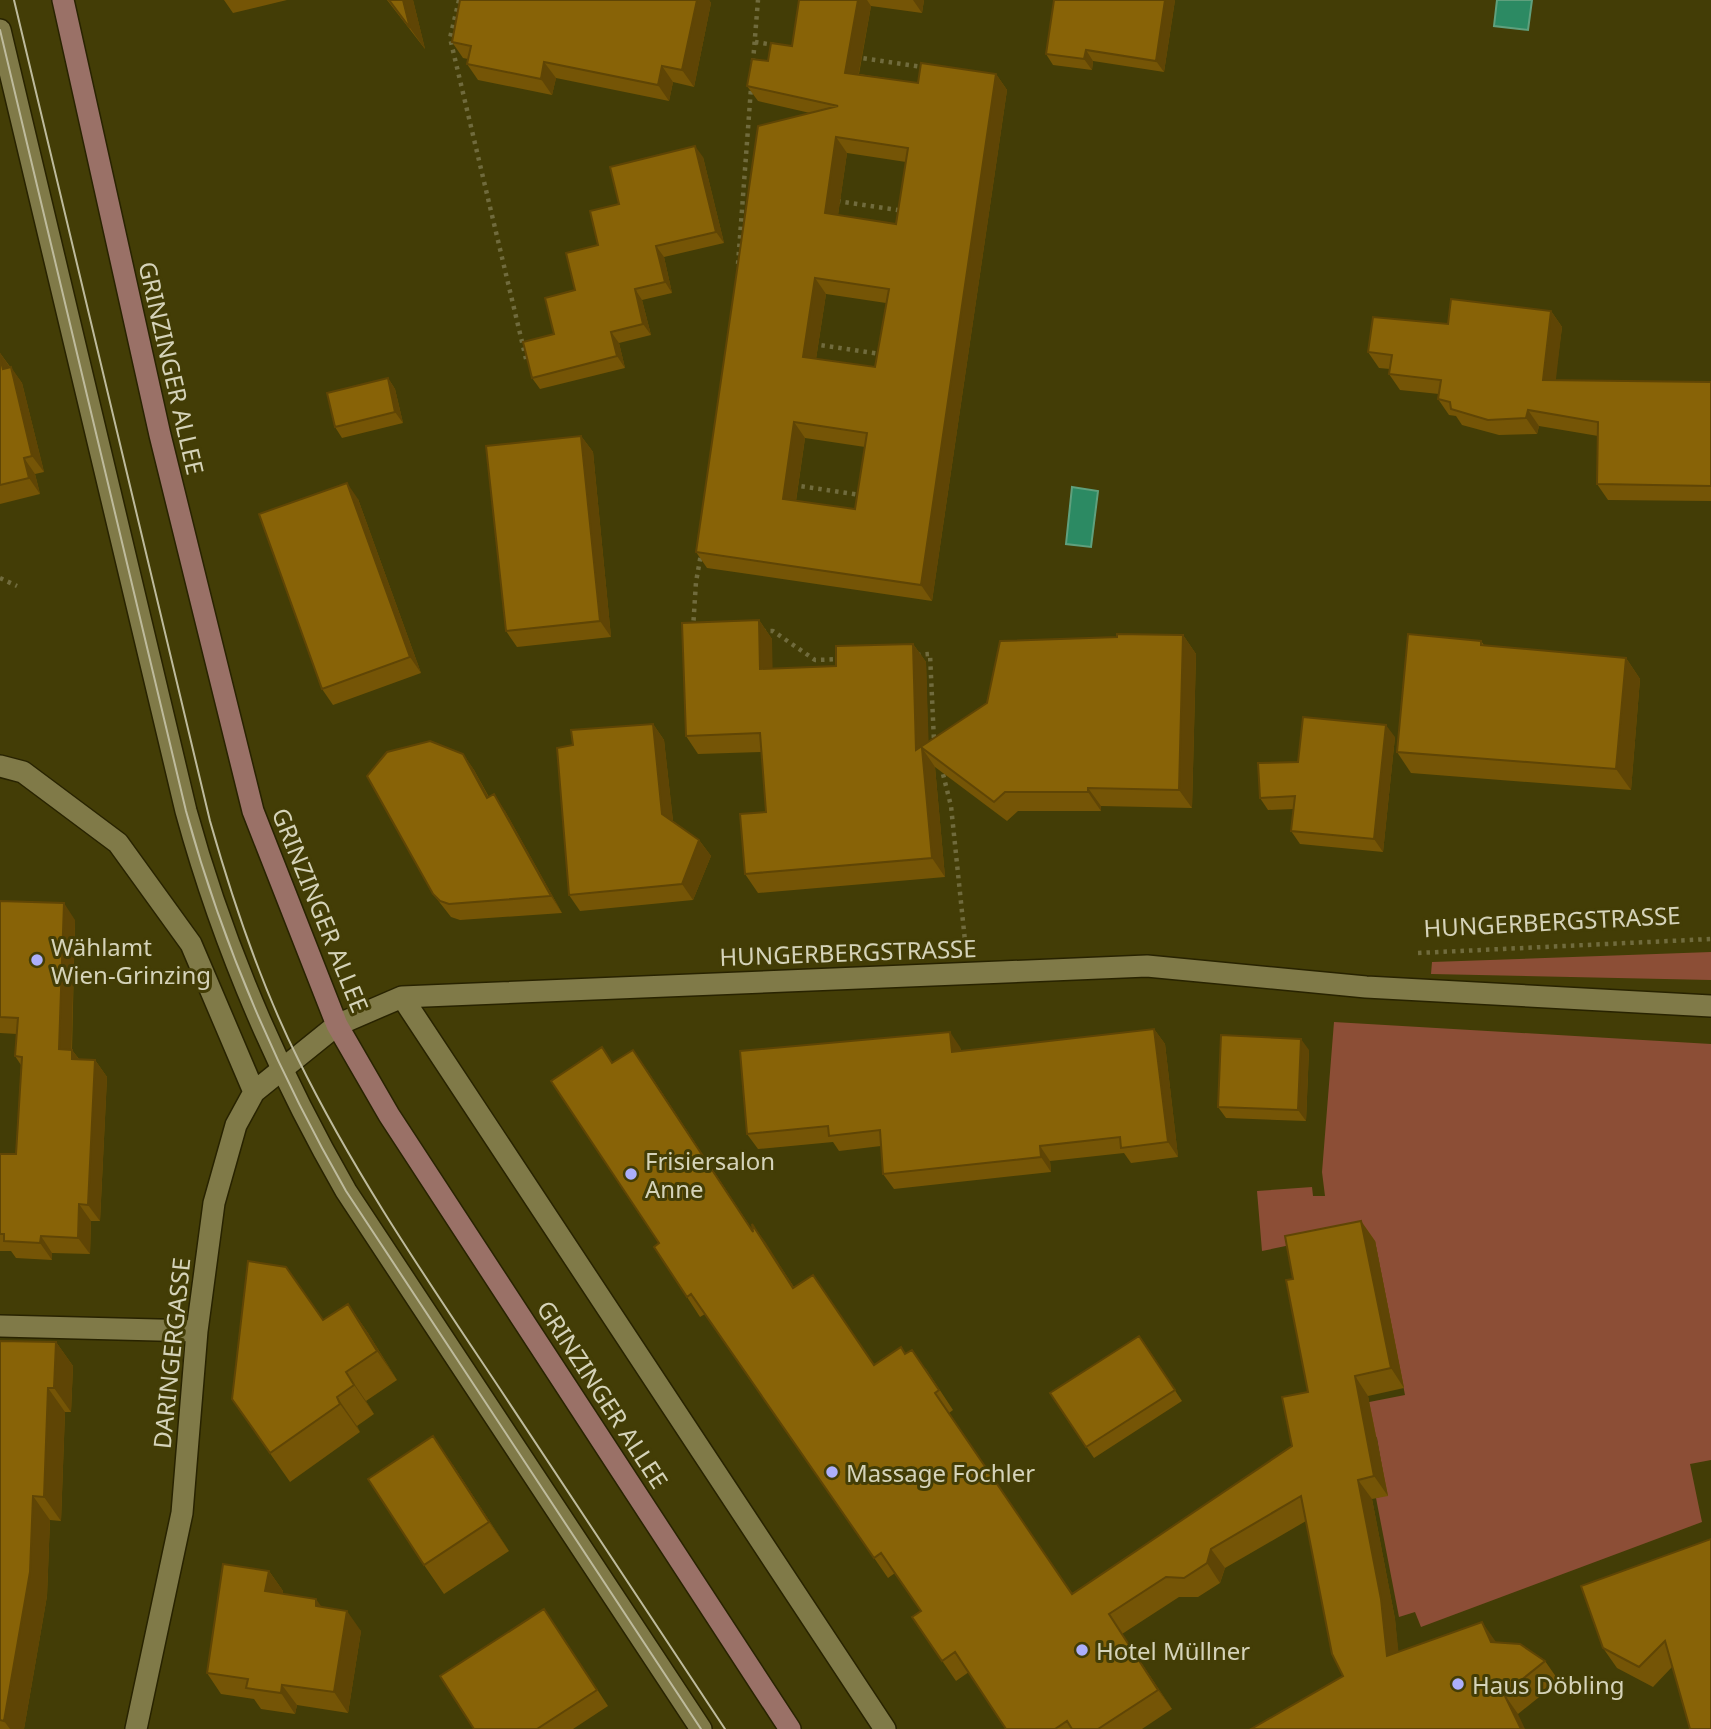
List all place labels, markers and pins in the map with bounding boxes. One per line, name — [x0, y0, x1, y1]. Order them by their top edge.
place label: Wählamt Wien-Grinzing — [51, 930, 211, 991]
marker: Wählamt Wien-Grinzing — [29, 952, 45, 968]
place label: Frisiersalon Anne — [645, 1144, 775, 1205]
marker: Frisiersalon Anne — [623, 1166, 639, 1182]
place label: Massage Fochler — [846, 1456, 1035, 1489]
marker: Massage Fochler — [824, 1464, 840, 1480]
place label: Hotel Müllner — [1096, 1634, 1250, 1667]
marker: Hotel Müllner — [1074, 1642, 1090, 1658]
place label: Haus Döbling — [1472, 1668, 1625, 1701]
marker: Haus Döbling — [1450, 1676, 1466, 1692]

